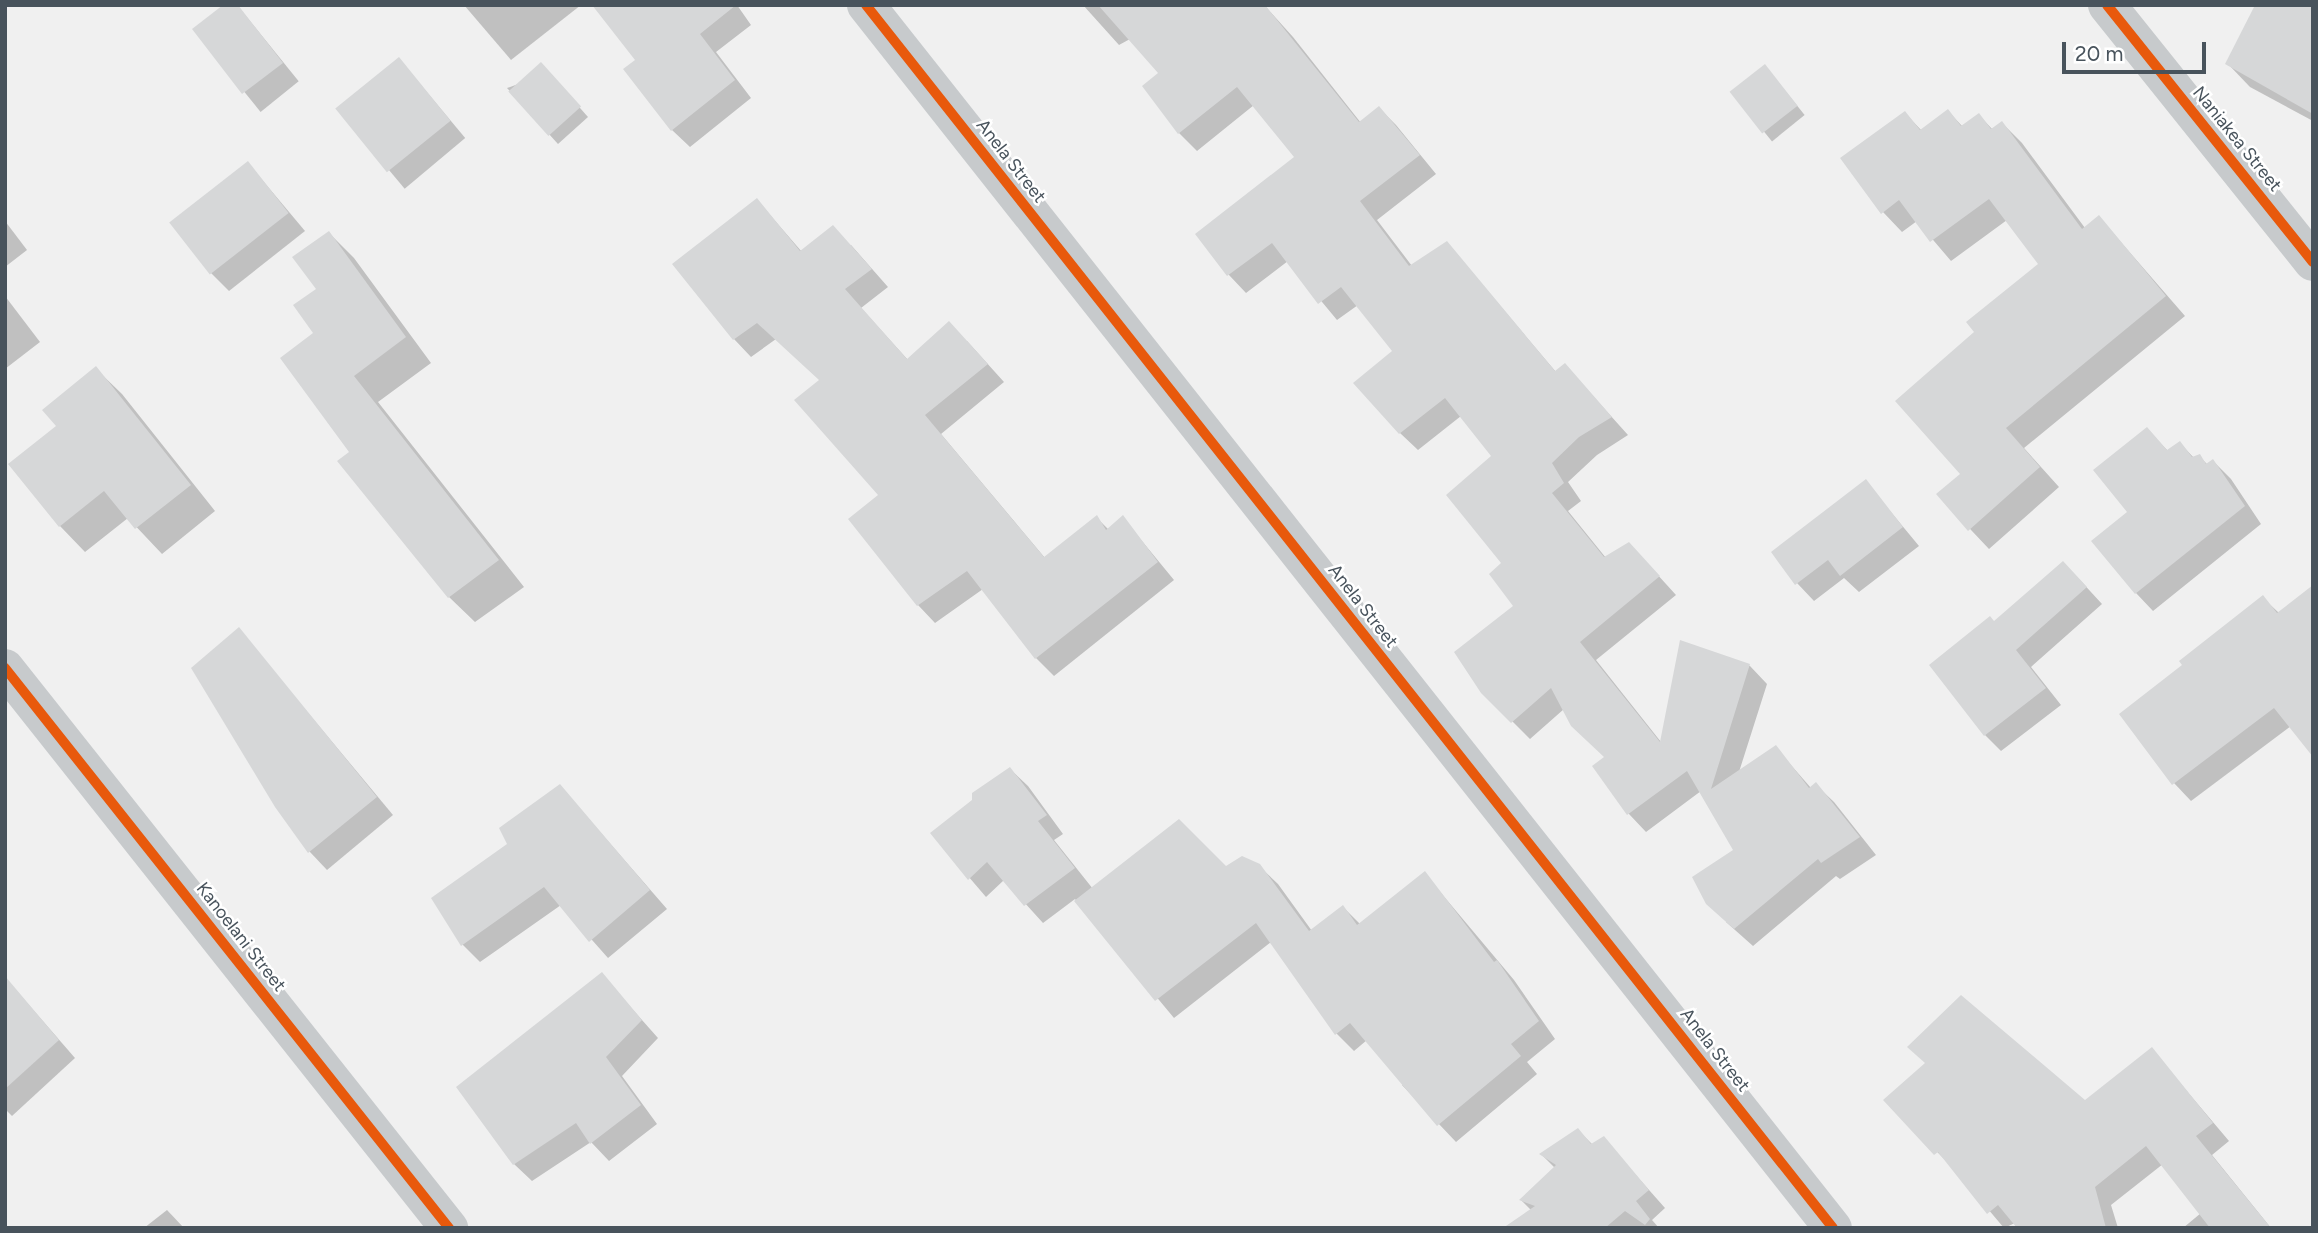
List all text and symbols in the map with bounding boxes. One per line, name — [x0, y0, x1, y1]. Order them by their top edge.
scale bar — [2066, 28, 2210, 72]
text: 20 m — [2075, 41, 2123, 66]
street label: Naniakea Street — [2188, 82, 2286, 196]
street label: Anela Street — [972, 115, 1050, 207]
street label: Anela Street — [1324, 560, 1402, 652]
street label: Kanoelani Street — [192, 878, 290, 996]
street label: Anela Street — [1676, 1004, 1754, 1096]

